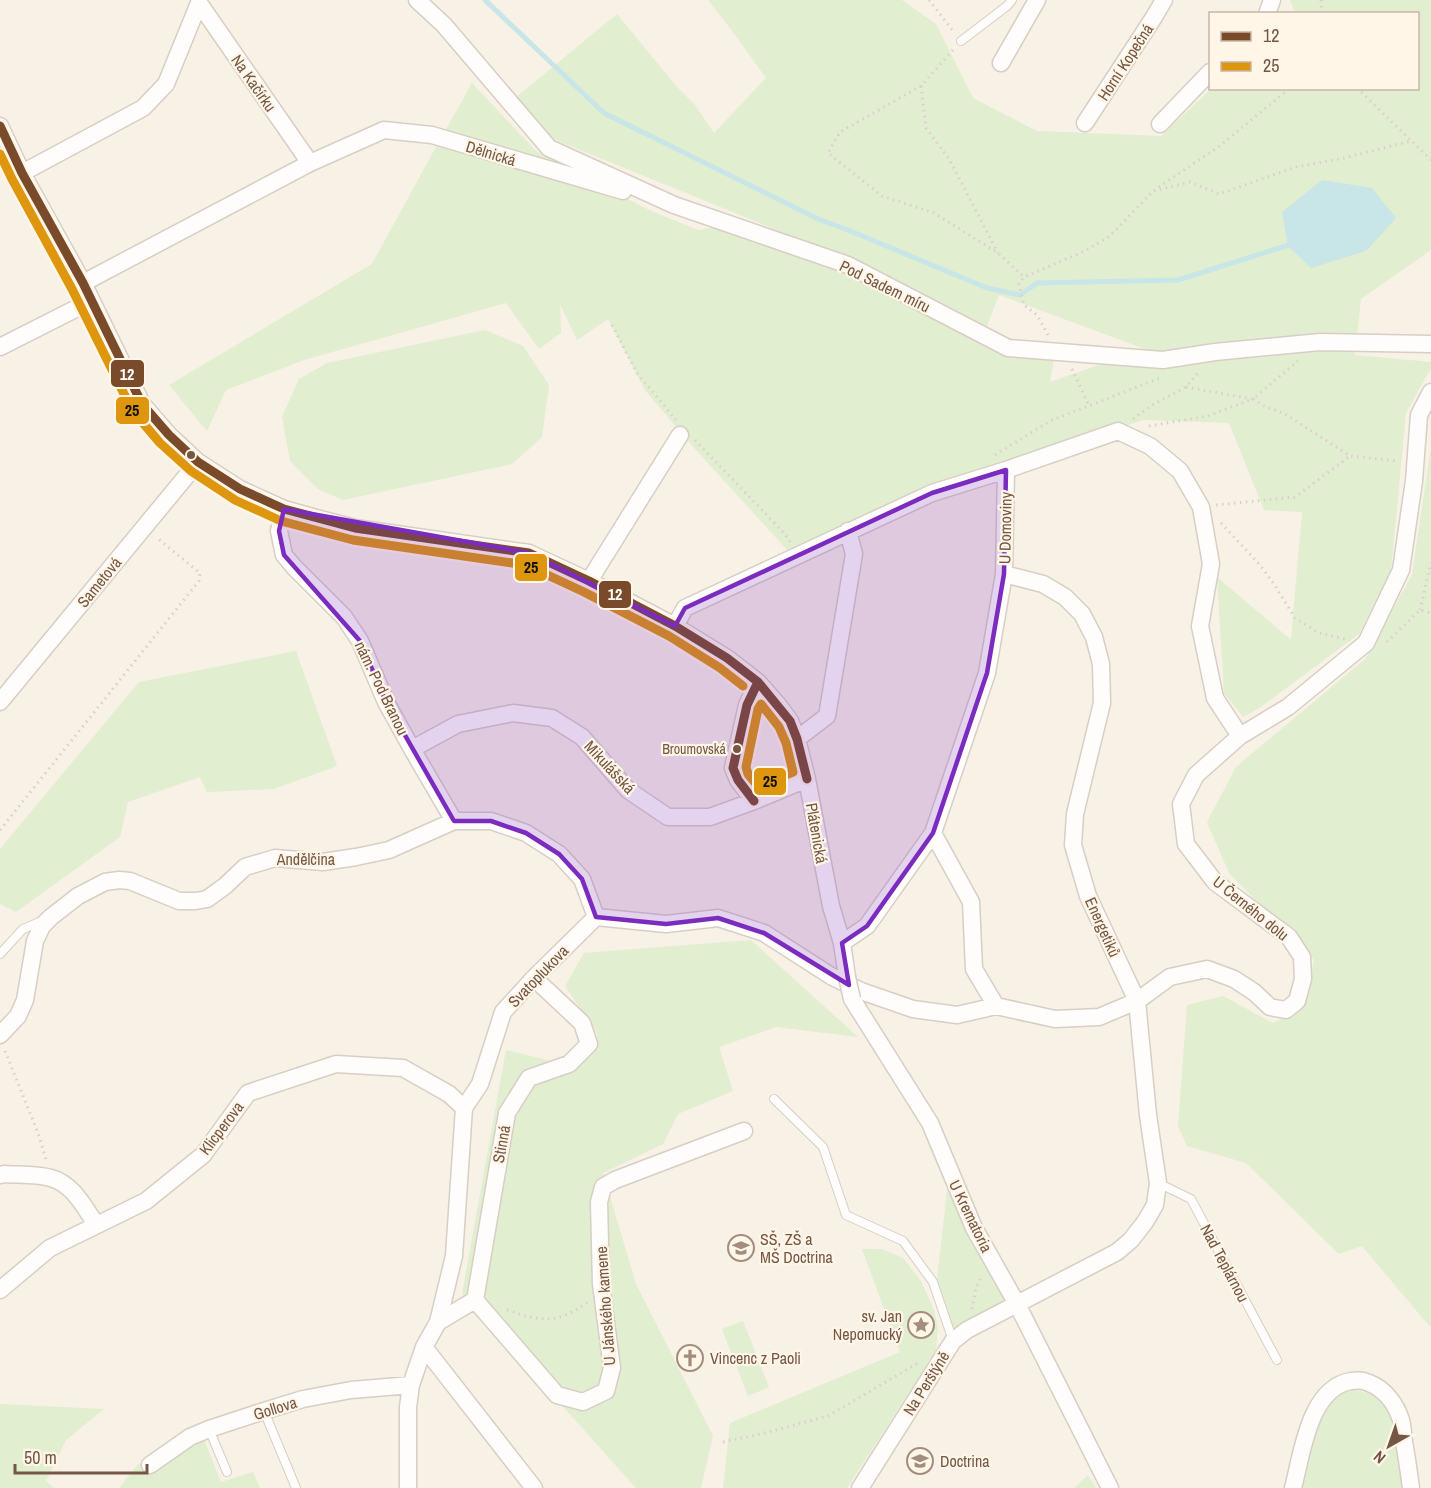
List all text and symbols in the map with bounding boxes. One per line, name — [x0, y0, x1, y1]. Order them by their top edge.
legend — [1209, 12, 1419, 90]
street label: Horní Kopečná — [1092, 19, 1158, 105]
text: 12 — [1263, 23, 1279, 48]
street label: Na Kačírku — [226, 50, 282, 116]
text: 25 — [1263, 53, 1279, 78]
street label: Dělnická — [463, 135, 519, 171]
street label: Pod Sadem míru — [836, 255, 934, 317]
line badge: 12 — [110, 359, 145, 388]
text: 12 — [120, 363, 134, 385]
line badge: 25 — [115, 396, 150, 425]
text: 25 — [125, 399, 139, 421]
unlabelled marker — [185, 449, 197, 461]
street label: U Domoviny — [993, 491, 1017, 564]
street label: Sametová — [72, 552, 127, 612]
line badge: 25 — [514, 553, 548, 582]
text: 25 — [524, 556, 538, 578]
line badge: 12 — [598, 580, 632, 609]
text: 12 — [608, 583, 622, 605]
street label: nám. Pod Branou — [350, 637, 414, 739]
street label: Mikulášská — [580, 736, 641, 799]
place label: Broumovská — [662, 740, 727, 758]
marker: Broumovská — [731, 743, 743, 755]
line badge: 25 — [753, 767, 787, 796]
text: 25 — [763, 770, 777, 792]
street label: Plátenická — [801, 801, 833, 866]
street label: Andělčina — [276, 848, 336, 870]
street label: U Černého dolu — [1208, 871, 1294, 945]
street label: Energetiků — [1080, 894, 1126, 960]
street label: Svatoplukova — [503, 940, 574, 1012]
street label: Klicperova — [194, 1096, 249, 1159]
street label: Stinná — [487, 1123, 515, 1165]
street label: U Krematoria — [944, 1176, 998, 1257]
street label: Nad Teplárnou — [1195, 1220, 1255, 1306]
place label: SŠ, ZŠ a MŠ Doctrina — [760, 1228, 834, 1268]
school or university icon: SŠ, ZŠ a MŠ Doctrina — [726, 1233, 756, 1263]
street label: U Jánského kamene — [590, 1246, 620, 1366]
place label: sv. Jan Nepomucký — [833, 1305, 902, 1345]
place icon: sv. Jan Nepomucký — [906, 1310, 936, 1340]
church icon: Vincenc z Paoli — [675, 1343, 705, 1373]
place label: Vincenc z Paoli — [710, 1347, 801, 1369]
street label: Na Perštýně — [898, 1347, 954, 1419]
street label: Gollova — [251, 1391, 300, 1425]
north arrow — [1359, 1416, 1419, 1476]
scale bar — [15, 1437, 147, 1475]
text: 50 m — [24, 1445, 57, 1470]
school or university icon: Doctrina — [905, 1446, 935, 1476]
text: N — [1369, 1446, 1390, 1469]
place label: Doctrina — [940, 1450, 990, 1472]

